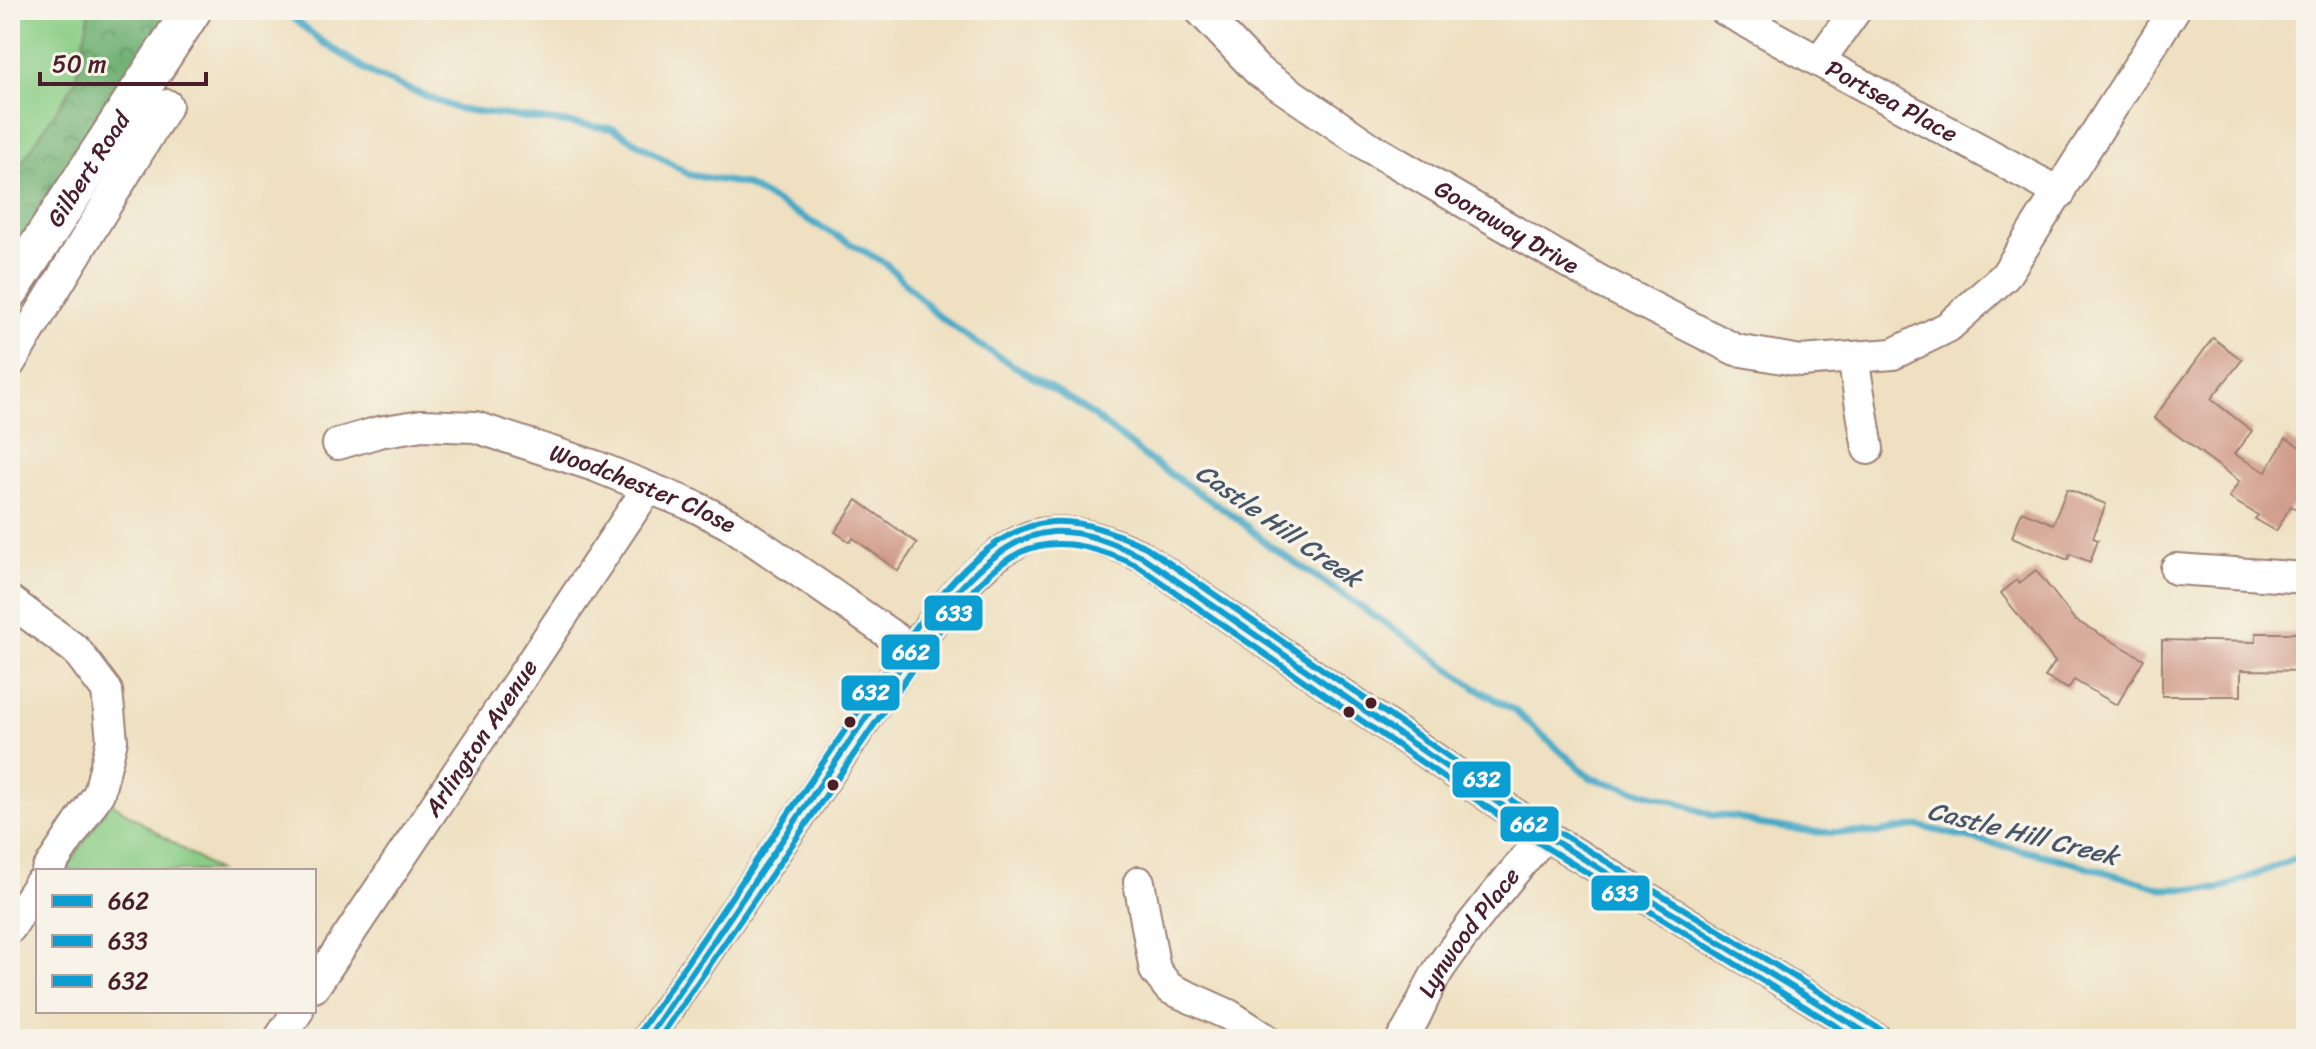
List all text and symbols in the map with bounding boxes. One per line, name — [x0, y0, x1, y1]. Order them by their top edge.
scale bar — [40, 36, 206, 86]
text: 50 m — [52, 43, 107, 85]
street label: Portsea Place — [1818, 48, 1966, 154]
street label: Gilbert Road — [35, 102, 143, 236]
street label: Gooraway Drive — [1426, 168, 1588, 286]
street label: Woodchester Close — [544, 432, 744, 545]
water label: Castle Hill Creek — [1186, 450, 1375, 602]
line badge: 633 — [923, 594, 984, 632]
text: 633 — [935, 594, 972, 633]
line badge: 662 — [880, 633, 941, 671]
text: 662 — [891, 633, 930, 672]
street label: Arlington Avenue — [412, 650, 549, 826]
text: 632 — [851, 673, 890, 712]
line badge: 632 — [840, 674, 901, 712]
unlabelled marker — [1363, 695, 1379, 711]
unlabelled marker — [1341, 704, 1357, 720]
unlabelled marker — [842, 714, 858, 730]
line badge: 632 — [1451, 760, 1512, 799]
text: 632 — [1462, 760, 1501, 799]
unlabelled marker — [825, 777, 841, 793]
water label: Castle Hill Creek — [1923, 787, 2126, 880]
line badge: 662 — [1499, 805, 1560, 843]
text: 662 — [1509, 805, 1548, 844]
street label: Lynwood Place — [1406, 858, 1531, 1005]
legend — [36, 869, 316, 1013]
line badge: 633 — [1590, 874, 1651, 912]
text: 633 — [1601, 874, 1638, 913]
text: 662 — [108, 880, 149, 922]
text: 633 — [108, 920, 148, 962]
text: 632 — [108, 960, 149, 1002]

